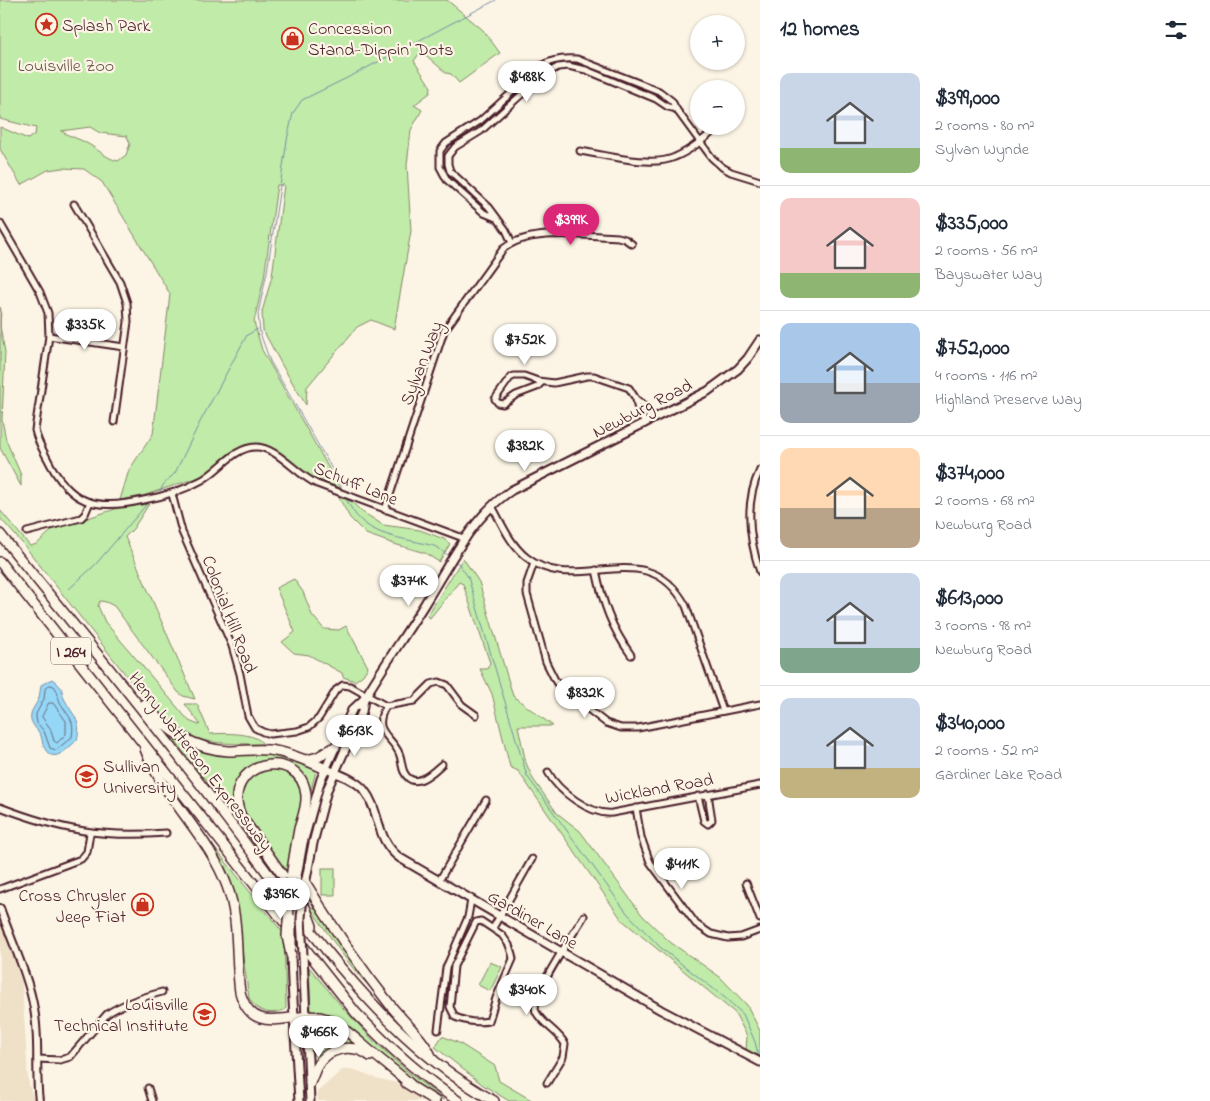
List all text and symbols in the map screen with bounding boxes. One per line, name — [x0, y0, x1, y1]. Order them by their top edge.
place icon: Splash Park — [34, 13, 58, 37]
place label: Splash Park — [62, 14, 150, 40]
map controls — [690, 15, 745, 135]
button: + — [690, 15, 745, 70]
text: 12 homes — [780, 15, 860, 45]
icon: filters — [1162, 16, 1190, 44]
place label: Concession Stand-Dippin' Dots — [308, 17, 453, 64]
shop icon: Concession Stand-Dippin' Dots — [280, 26, 304, 50]
park label: Louisville Zoo — [18, 54, 114, 80]
pin: $488K — [492, 61, 562, 103]
text: $488K — [509, 65, 545, 89]
button: − — [690, 80, 745, 135]
text: $399,000 — [935, 84, 1000, 114]
icon: home — [820, 93, 880, 153]
text: 2 rooms · 80 m² — [935, 114, 1035, 138]
text: Sylvan Wynde — [935, 138, 1029, 162]
pin: $399K — [536, 204, 606, 246]
text: $399K — [554, 208, 588, 232]
text: $335,000 — [935, 209, 1008, 239]
icon: home — [820, 218, 880, 278]
text: 2 rooms · 56 m² — [935, 239, 1038, 263]
text: Bayswater Way — [935, 263, 1042, 287]
pin: $335K — [50, 308, 120, 351]
text: $335K — [65, 313, 105, 337]
street label: Sylvan Way — [395, 318, 451, 410]
pin: $752K — [490, 324, 560, 366]
text: $752K — [504, 328, 546, 352]
text: $752,000 — [935, 334, 1010, 364]
icon: home — [820, 343, 880, 403]
text: 4 rooms · 116 m² — [935, 364, 1038, 388]
street label: Newburg Road — [589, 374, 698, 447]
text: Highland Preserve Way — [935, 388, 1082, 412]
pin: $382K — [490, 430, 560, 472]
text: $382K — [506, 434, 544, 458]
street label: Schuff Lane — [309, 456, 402, 514]
text: $374,000 — [935, 459, 1005, 489]
icon: home — [820, 468, 880, 528]
text: 2 rooms · 68 m² — [935, 489, 1035, 513]
text: Newburg Road — [935, 513, 1032, 537]
street label: Colonial Hill Road — [194, 552, 262, 677]
pin: $374K — [374, 564, 444, 607]
text: $374K — [390, 569, 428, 593]
text: $613,000 — [935, 584, 1003, 614]
icon: home — [820, 593, 880, 653]
text: 3 rooms · 98 m² — [935, 614, 1031, 638]
road number: I 264 — [51, 637, 91, 664]
text: Newburg Road — [935, 638, 1032, 662]
street label: Henry Watterson Expressway — [121, 667, 278, 857]
pin: $832K — [550, 676, 620, 719]
text: $832K — [566, 681, 604, 705]
text: $340,000 — [935, 709, 1005, 739]
pin: $613K — [320, 714, 390, 757]
icon: home — [820, 718, 880, 778]
text: $613K — [337, 719, 373, 743]
text: 2 rooms · 52 m² — [935, 739, 1039, 763]
place label: Sullivan University — [103, 755, 176, 802]
text: Gardiner Lake Road — [935, 763, 1062, 787]
school or university icon: Sullivan University — [75, 764, 99, 788]
street label: Wickland Road — [603, 768, 715, 812]
pin: $411K — [647, 848, 717, 890]
text: $411K — [665, 852, 699, 876]
pin: $396K — [246, 878, 316, 920]
text: $396K — [263, 882, 299, 906]
place label: Cross Chrysler Jeep Fiat — [19, 884, 126, 931]
street label: Gardiner Lane — [482, 884, 583, 958]
shop icon: Cross Chrysler Jeep Fiat — [130, 893, 154, 917]
pin: $340K — [492, 974, 562, 1016]
text: $340K — [508, 978, 546, 1002]
place label: Louisville Technical Institute — [54, 993, 189, 1040]
school or university icon: Louisville Technical Institute — [192, 1002, 216, 1026]
pin: $466K — [284, 1016, 354, 1058]
text: $466K — [300, 1020, 338, 1044]

